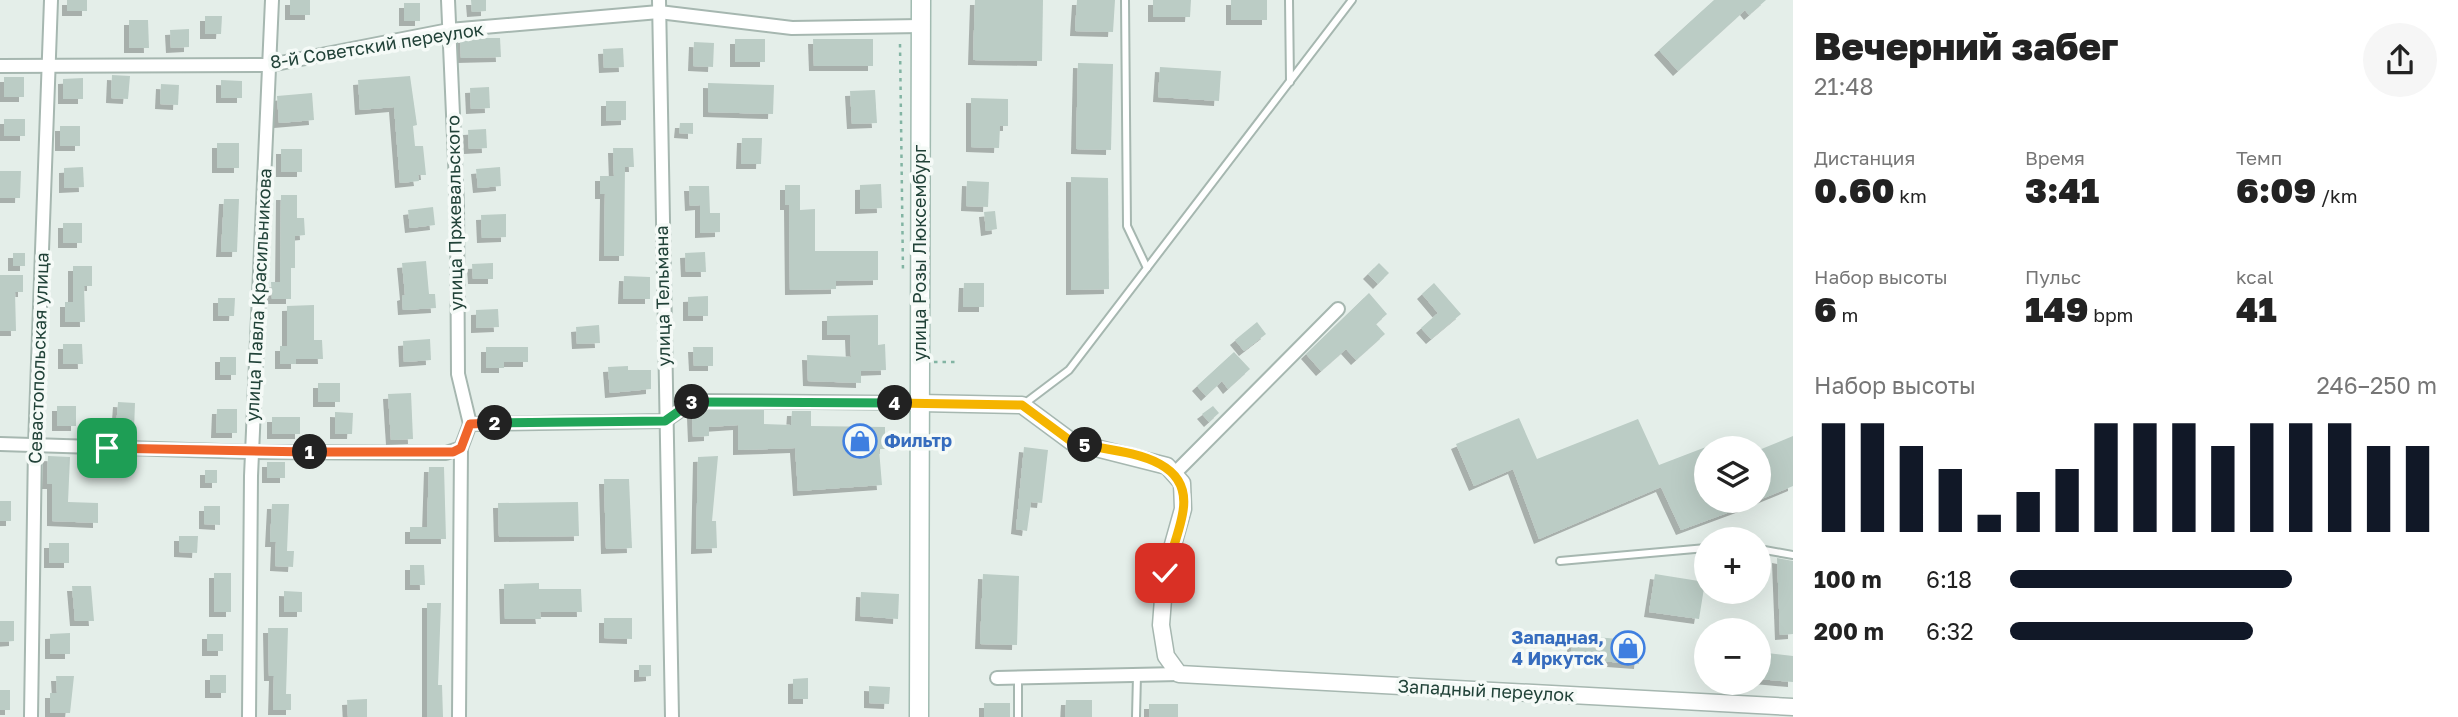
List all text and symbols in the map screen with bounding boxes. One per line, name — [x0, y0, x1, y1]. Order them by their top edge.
street label: 8-й Советский переулок — [269, 17, 485, 73]
text: Вечерний забег — [1814, 23, 2119, 68]
button: share — [2363, 23, 2437, 97]
text: 21:48 — [1814, 72, 1873, 100]
street label: улица Пржевальского — [441, 115, 467, 311]
street label: улица Розы Люксембург — [908, 145, 930, 361]
text: Дистанция — [1814, 146, 1915, 169]
text: Время — [2025, 146, 2085, 169]
text: Темп — [2236, 146, 2282, 169]
street label: улица Павла Красильникова — [240, 168, 276, 422]
text: 0.60 — [1814, 169, 1895, 211]
text: 3:41 — [2025, 169, 2099, 211]
text: 6:09 — [2236, 169, 2316, 211]
text: km — [1895, 184, 1927, 207]
text: /km — [2316, 184, 2358, 207]
street label: улица Тельмана — [650, 225, 674, 367]
street label: Севастопольская улица — [23, 252, 53, 464]
text: Набор высоты — [1814, 265, 1948, 288]
text: Пульс — [2025, 265, 2081, 288]
text: kcal — [2236, 265, 2274, 288]
text: 6 — [1814, 288, 1837, 330]
text: 149 — [2025, 288, 2088, 330]
text: 41 — [2236, 288, 2277, 330]
text: m — [1837, 303, 1858, 326]
text: bpm — [2088, 303, 2133, 326]
text: Набор высоты — [1814, 371, 1976, 399]
text: 246–250 m — [2316, 371, 2437, 399]
pin: 3 — [674, 384, 710, 420]
pin: 4 — [878, 386, 912, 420]
text: 3 — [686, 390, 697, 413]
text: 4 — [889, 391, 900, 414]
pin: 2 — [477, 406, 512, 440]
text: 2 — [489, 411, 500, 434]
pin — [77, 418, 137, 478]
shop icon: Фильтр — [841, 422, 879, 460]
pin: 5 — [1068, 428, 1102, 462]
icon: arrive — [88, 429, 126, 467]
place label: Фильтр — [884, 429, 952, 451]
text: 5 — [1079, 433, 1090, 456]
pin: 1 — [292, 434, 328, 470]
map controls — [1694, 436, 1771, 695]
button: layers — [1694, 436, 1771, 513]
text: 1 — [305, 440, 314, 463]
button: + — [1694, 527, 1771, 604]
pin — [1135, 543, 1195, 603]
icon: check — [1146, 554, 1184, 592]
text: 100 m — [1814, 565, 1882, 593]
text: 6:18 — [1926, 565, 1972, 593]
text: 200 m — [1814, 617, 1884, 645]
text: 6:32 — [1926, 617, 1974, 645]
button: − — [1694, 618, 1771, 695]
place label: Западная, 4 Иркутск — [1511, 626, 1605, 669]
shop icon: Западная, 4 Иркутск — [1609, 629, 1647, 667]
street label: Западный переулок — [1397, 674, 1575, 706]

